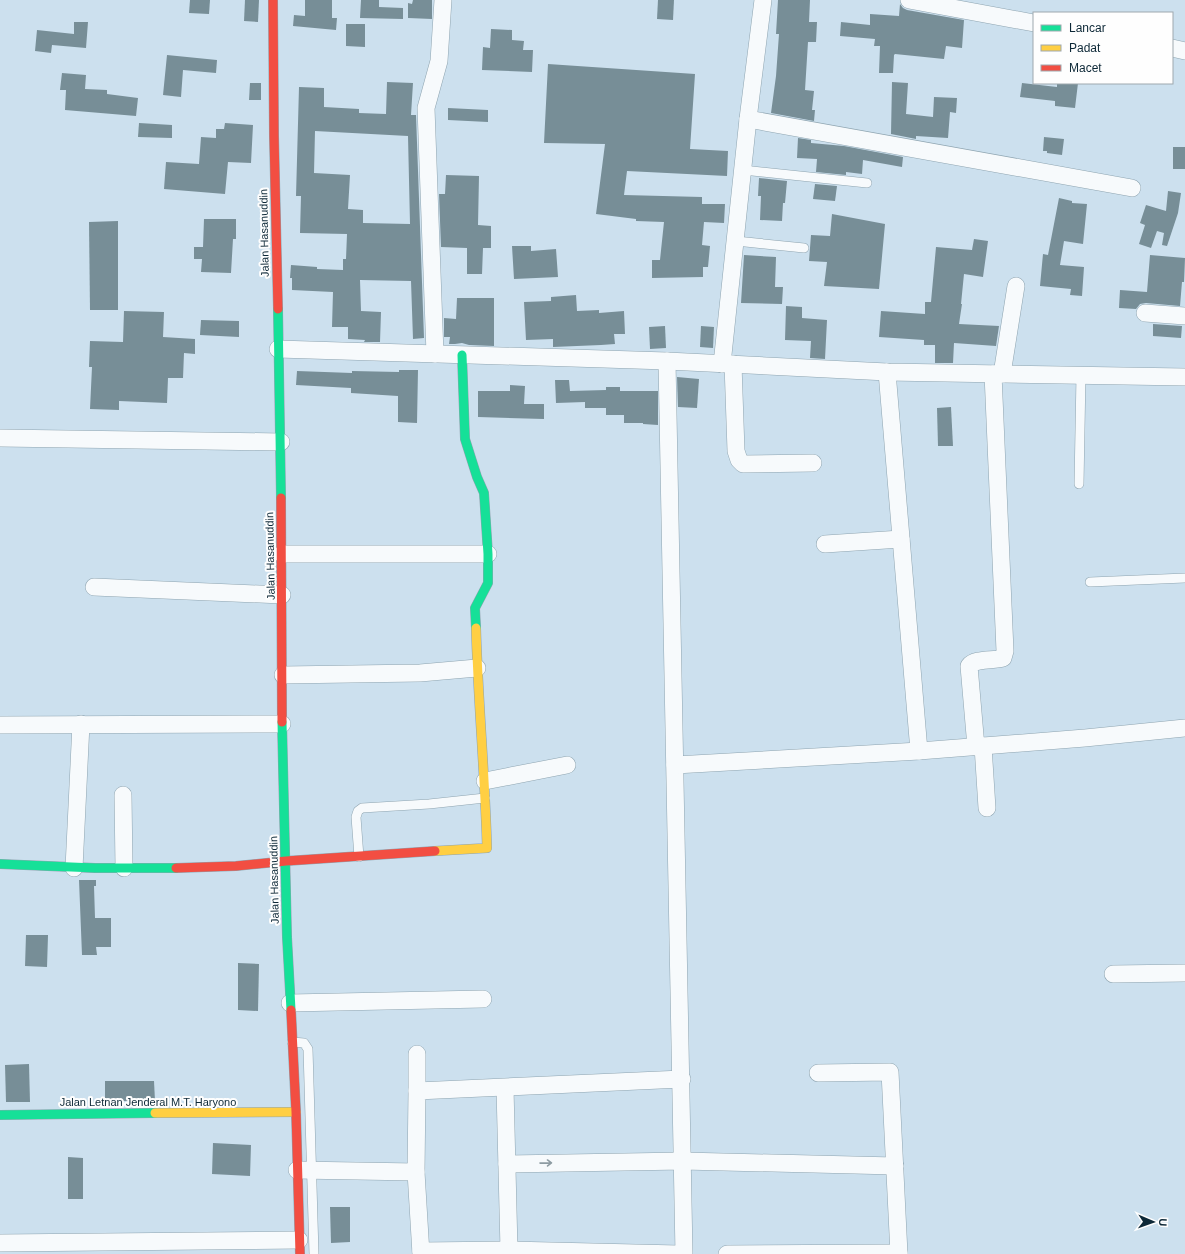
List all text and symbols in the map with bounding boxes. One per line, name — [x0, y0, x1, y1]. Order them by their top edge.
legend — [1033, 12, 1173, 84]
text: Lancar — [1069, 21, 1106, 35]
text: Padat — [1069, 41, 1101, 55]
text: Macet — [1069, 61, 1102, 75]
street label: Jalan Hasanuddin — [257, 189, 271, 277]
street label: Jalan Hasanuddin — [263, 512, 277, 600]
street label: Jalan Hasanuddin — [267, 836, 281, 924]
street label: Jalan Letnan Jenderal M.T. Haryono — [60, 1096, 236, 1108]
one-way arrow — [539, 1159, 552, 1167]
north arrow — [1133, 1202, 1173, 1242]
text: U — [1157, 1218, 1169, 1227]

